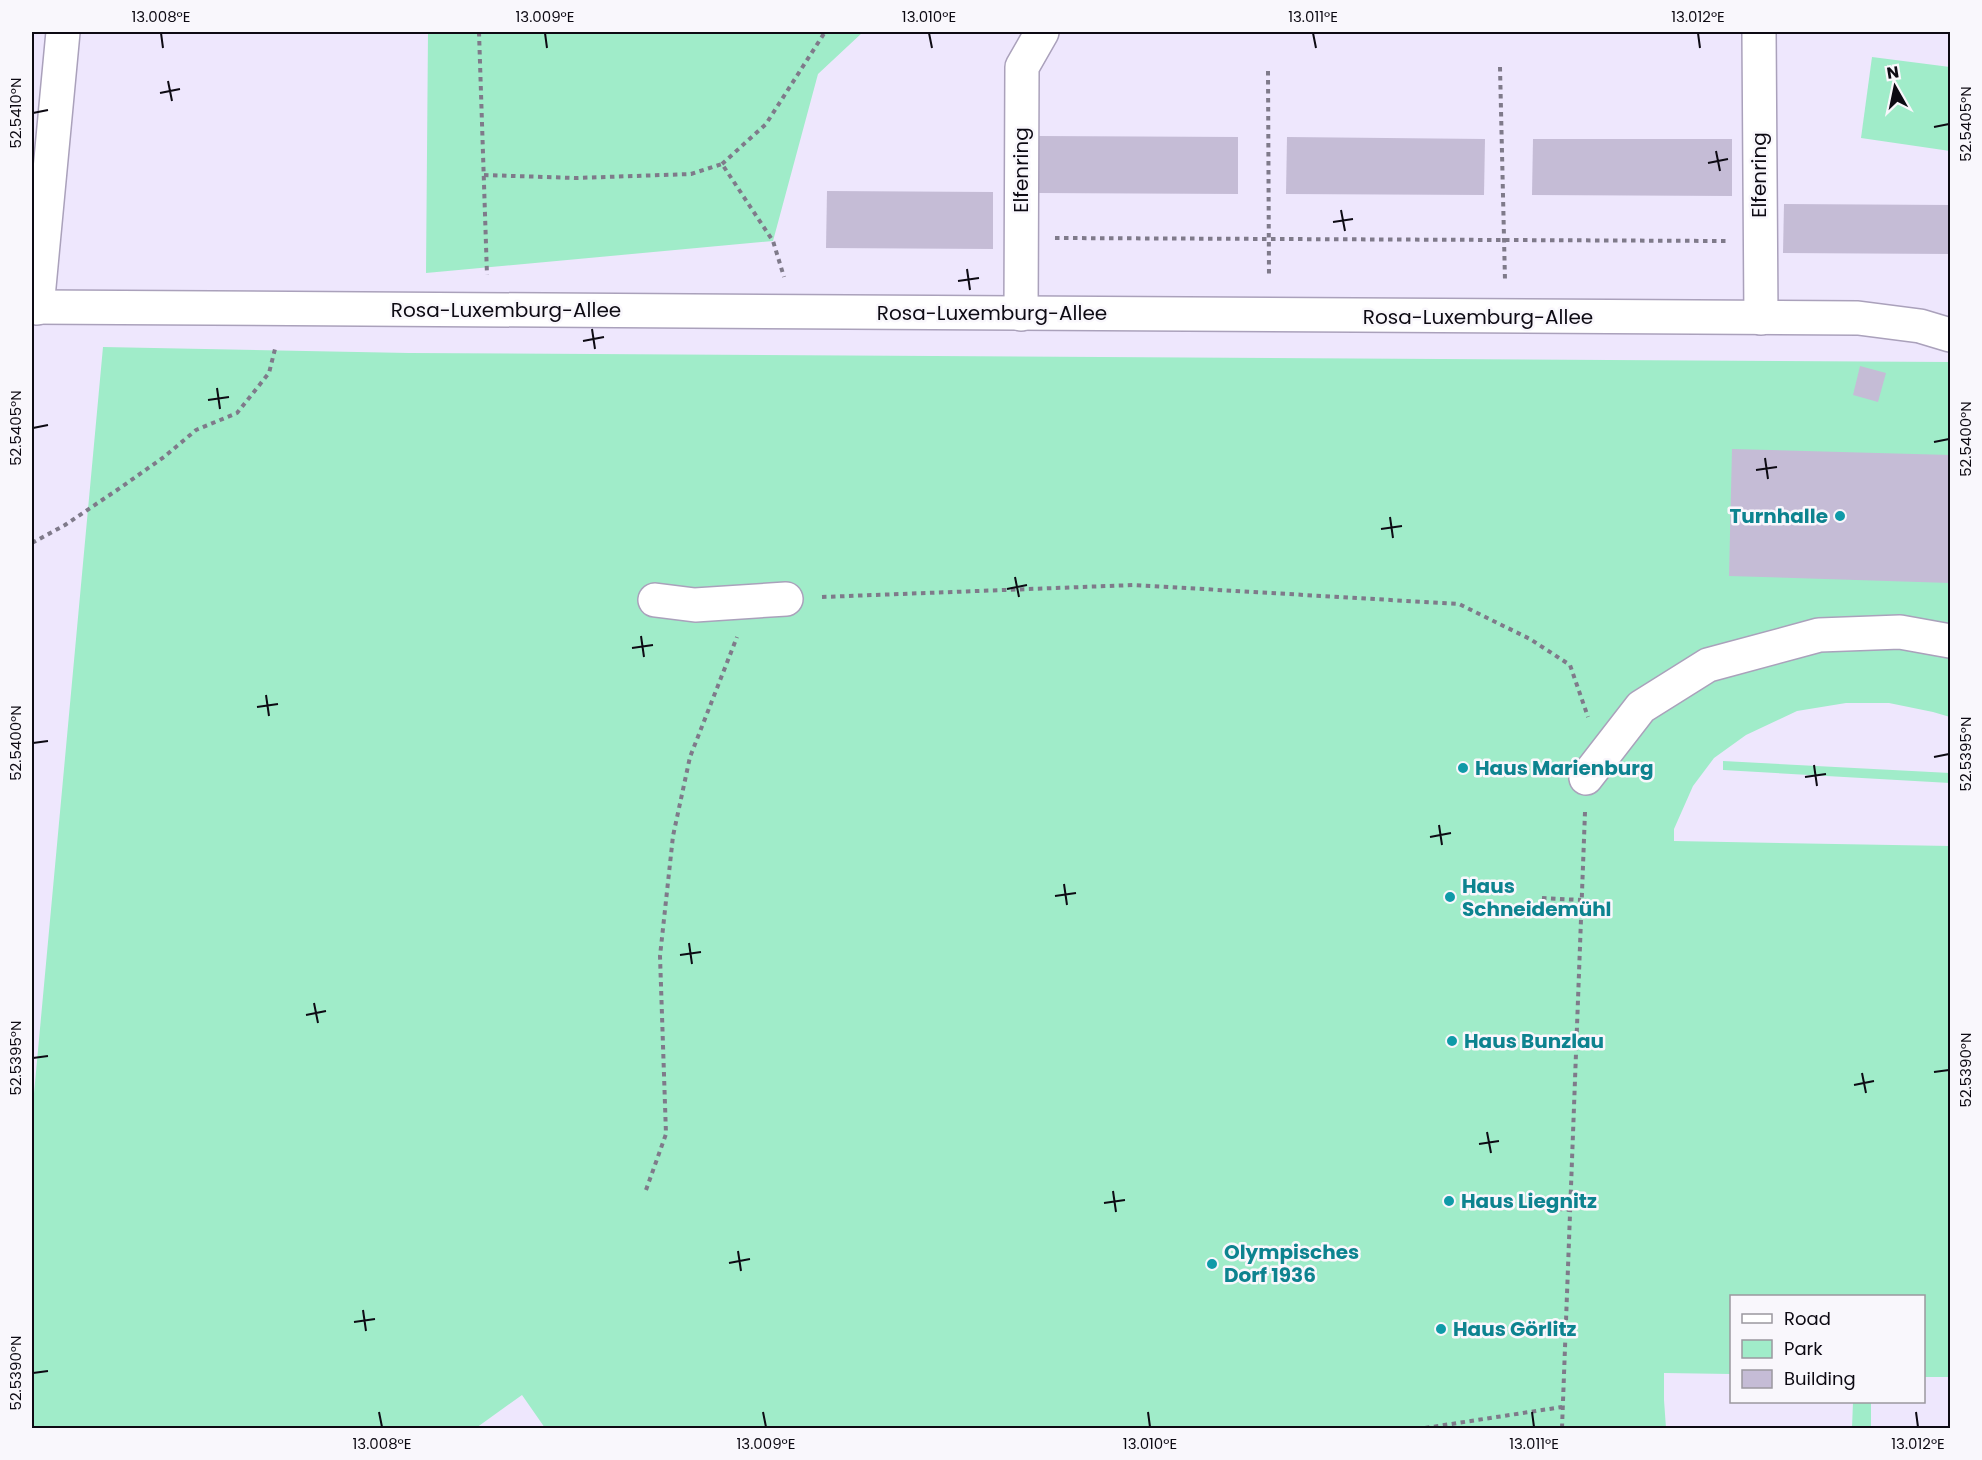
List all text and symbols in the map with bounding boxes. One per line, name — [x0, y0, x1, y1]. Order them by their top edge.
text: 13.008°E — [132, 6, 190, 27]
text: 13.009°E — [516, 6, 574, 27]
text: 13.010°E — [902, 6, 956, 27]
text: 13.011°E — [1288, 6, 1338, 27]
text: 13.012°E — [1671, 6, 1725, 27]
north arrow — [1865, 57, 1925, 117]
text: N — [1885, 60, 1900, 85]
text: 52.5410°N — [5, 78, 26, 148]
text: 52.5405°N — [1955, 86, 1976, 162]
street label: Elfenring — [1007, 127, 1035, 213]
street label: Elfenring — [1745, 132, 1773, 218]
street label: Rosa-Luxemburg-Allee — [391, 296, 621, 324]
street label: Rosa-Luxemburg-Allee — [877, 299, 1107, 327]
street label: Rosa-Luxemburg-Allee — [1363, 303, 1593, 331]
text: 52.5405°N — [5, 390, 26, 466]
text: 52.5400°N — [1955, 401, 1976, 477]
place label: Turnhalle — [1729, 502, 1828, 530]
marker: Turnhalle — [1833, 509, 1847, 523]
text: 52.5400°N — [5, 705, 26, 781]
text: 52.5395°N — [1955, 716, 1976, 792]
place label: Haus Marienburg — [1475, 754, 1653, 782]
marker: Haus Marienburg — [1456, 761, 1470, 775]
place label: Haus Schneidemühl — [1462, 872, 1612, 923]
marker: Haus Schneidemühl — [1443, 890, 1457, 904]
text: 52.5395°N — [5, 1020, 26, 1096]
place label: Haus Bunzlau — [1464, 1027, 1604, 1055]
text: 52.5390°N — [1955, 1032, 1976, 1108]
marker: Haus Bunzlau — [1445, 1034, 1459, 1048]
place label: Haus Liegnitz — [1461, 1187, 1597, 1215]
marker: Haus Liegnitz — [1442, 1194, 1456, 1208]
place label: Olympisches Dorf 1936 — [1224, 1238, 1359, 1289]
marker: Olympisches Dorf 1936 — [1205, 1257, 1219, 1271]
legend — [1730, 1295, 1925, 1403]
text: Road — [1784, 1306, 1831, 1331]
place label: Haus Görlitz — [1453, 1315, 1577, 1343]
marker: Haus Görlitz — [1434, 1322, 1448, 1336]
text: 52.5390°N — [5, 1335, 26, 1411]
text: Park — [1784, 1336, 1823, 1361]
text: Building — [1784, 1366, 1856, 1391]
text: 13.008°E — [353, 1433, 411, 1454]
text: 13.009°E — [737, 1433, 795, 1454]
text: 13.010°E — [1123, 1433, 1177, 1454]
text: 13.011°E — [1509, 1433, 1559, 1454]
text: 13.012°E — [1891, 1433, 1945, 1454]

